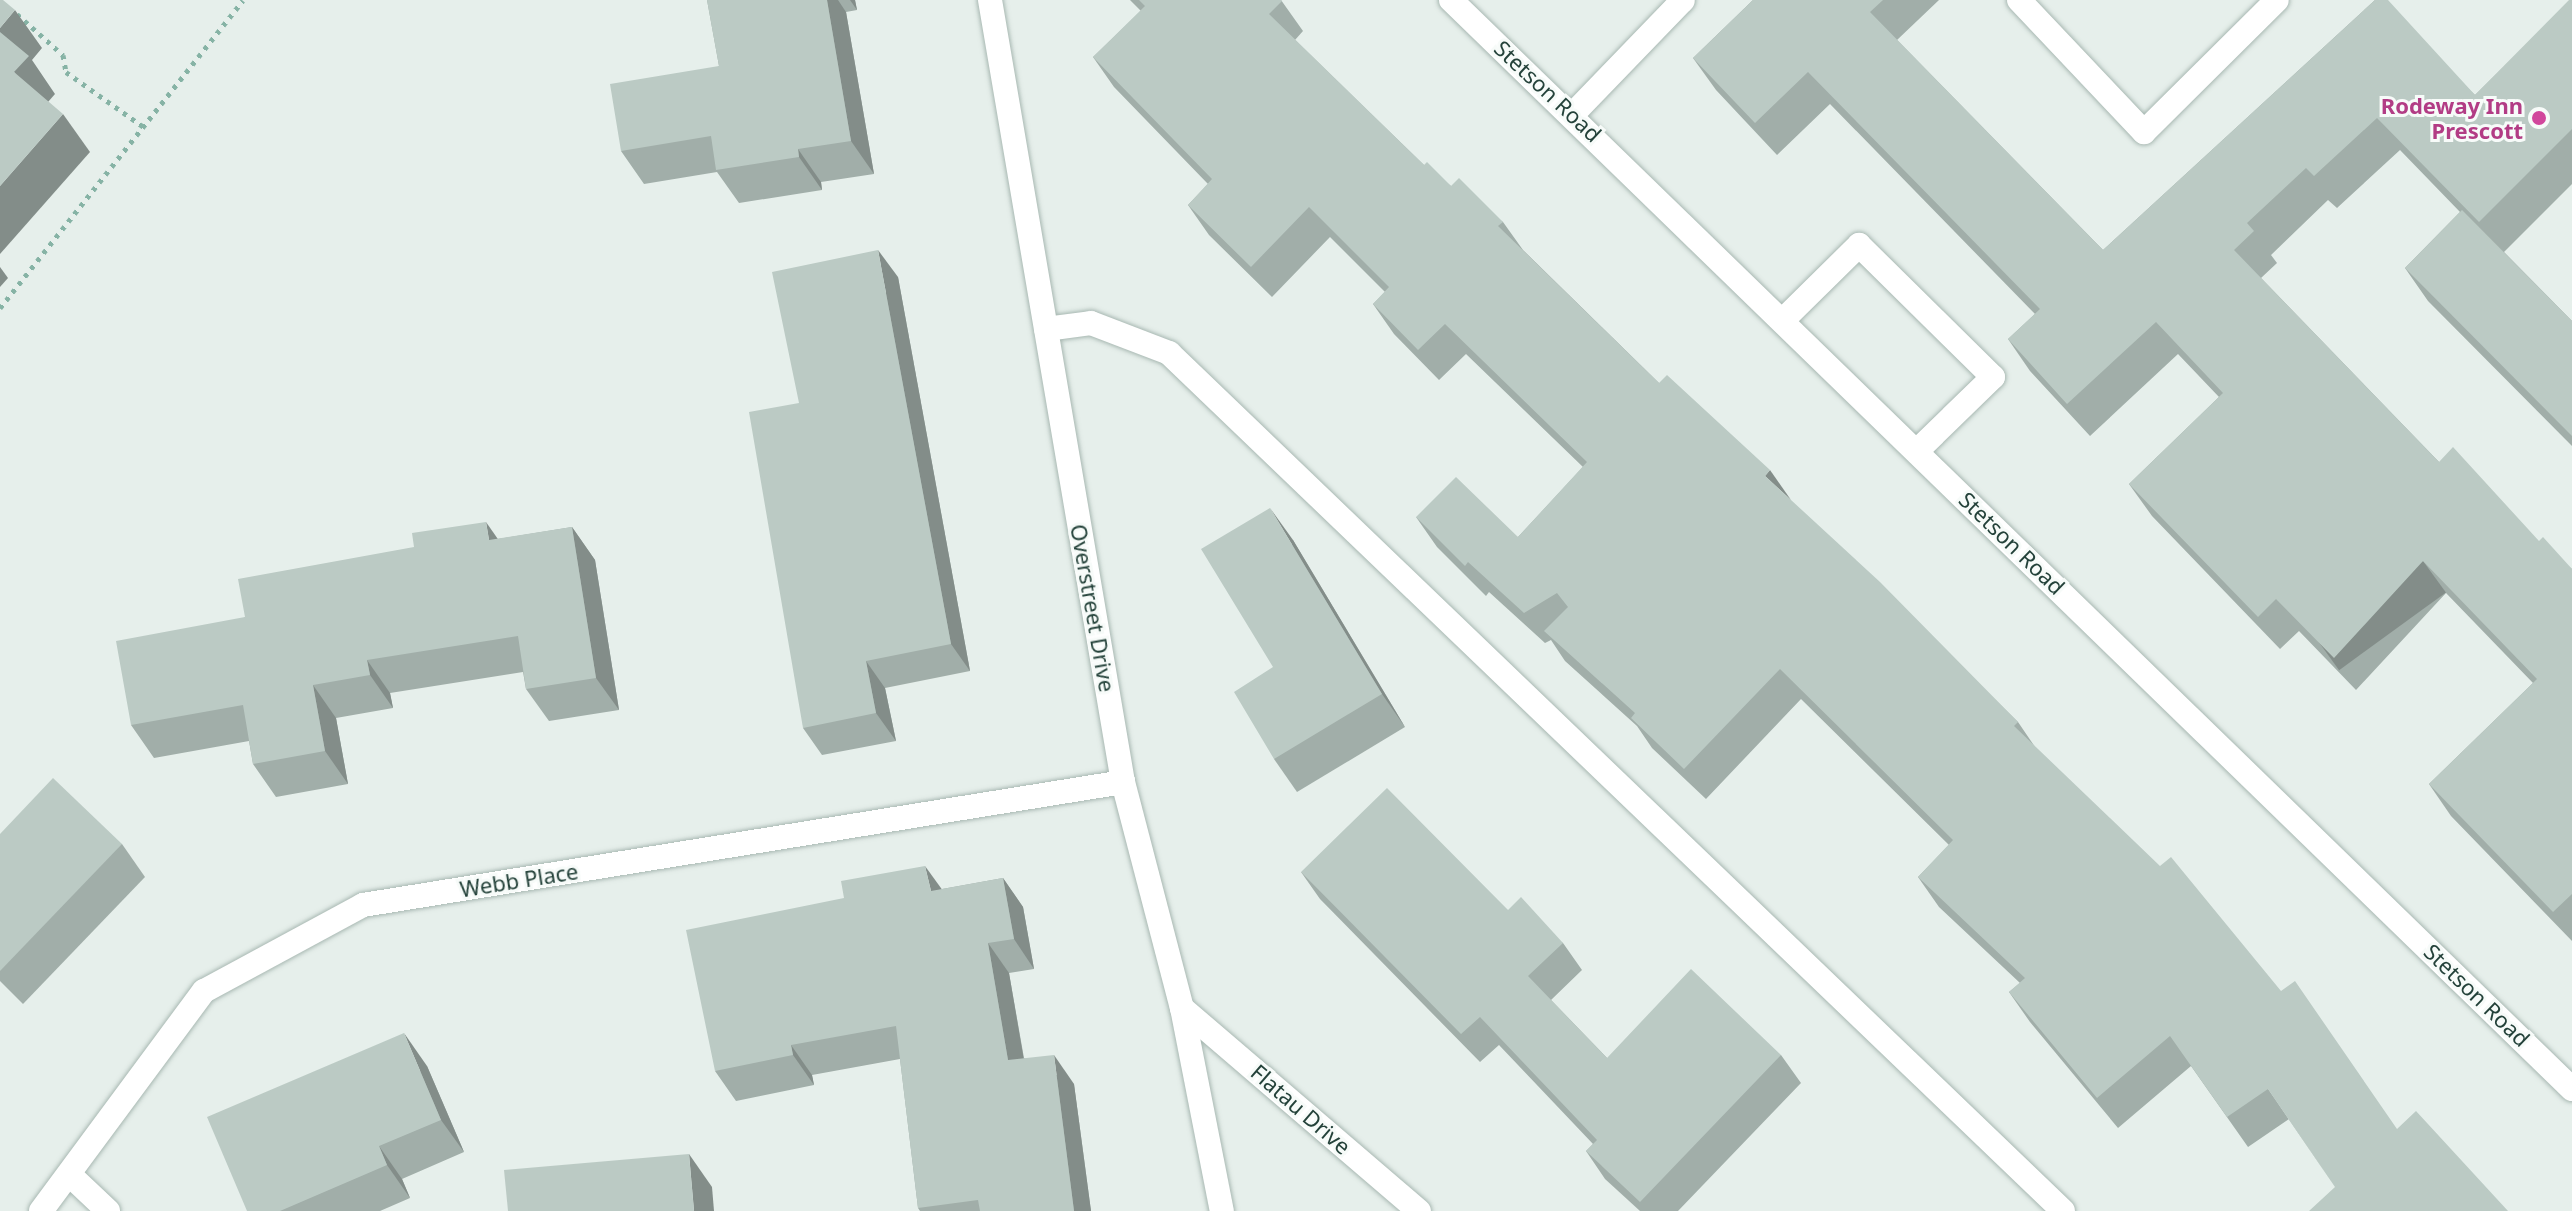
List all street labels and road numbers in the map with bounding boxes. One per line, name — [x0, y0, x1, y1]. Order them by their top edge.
street label: Stetson Road — [1489, 35, 1607, 147]
street label: Stetson Road — [1954, 486, 2070, 600]
street label: Overstreet Drive — [1065, 522, 1121, 694]
street label: Webb Place — [458, 858, 580, 902]
street label: Stetson Road — [2419, 938, 2535, 1052]
street label: Flatau Drive — [1246, 1059, 1356, 1159]

